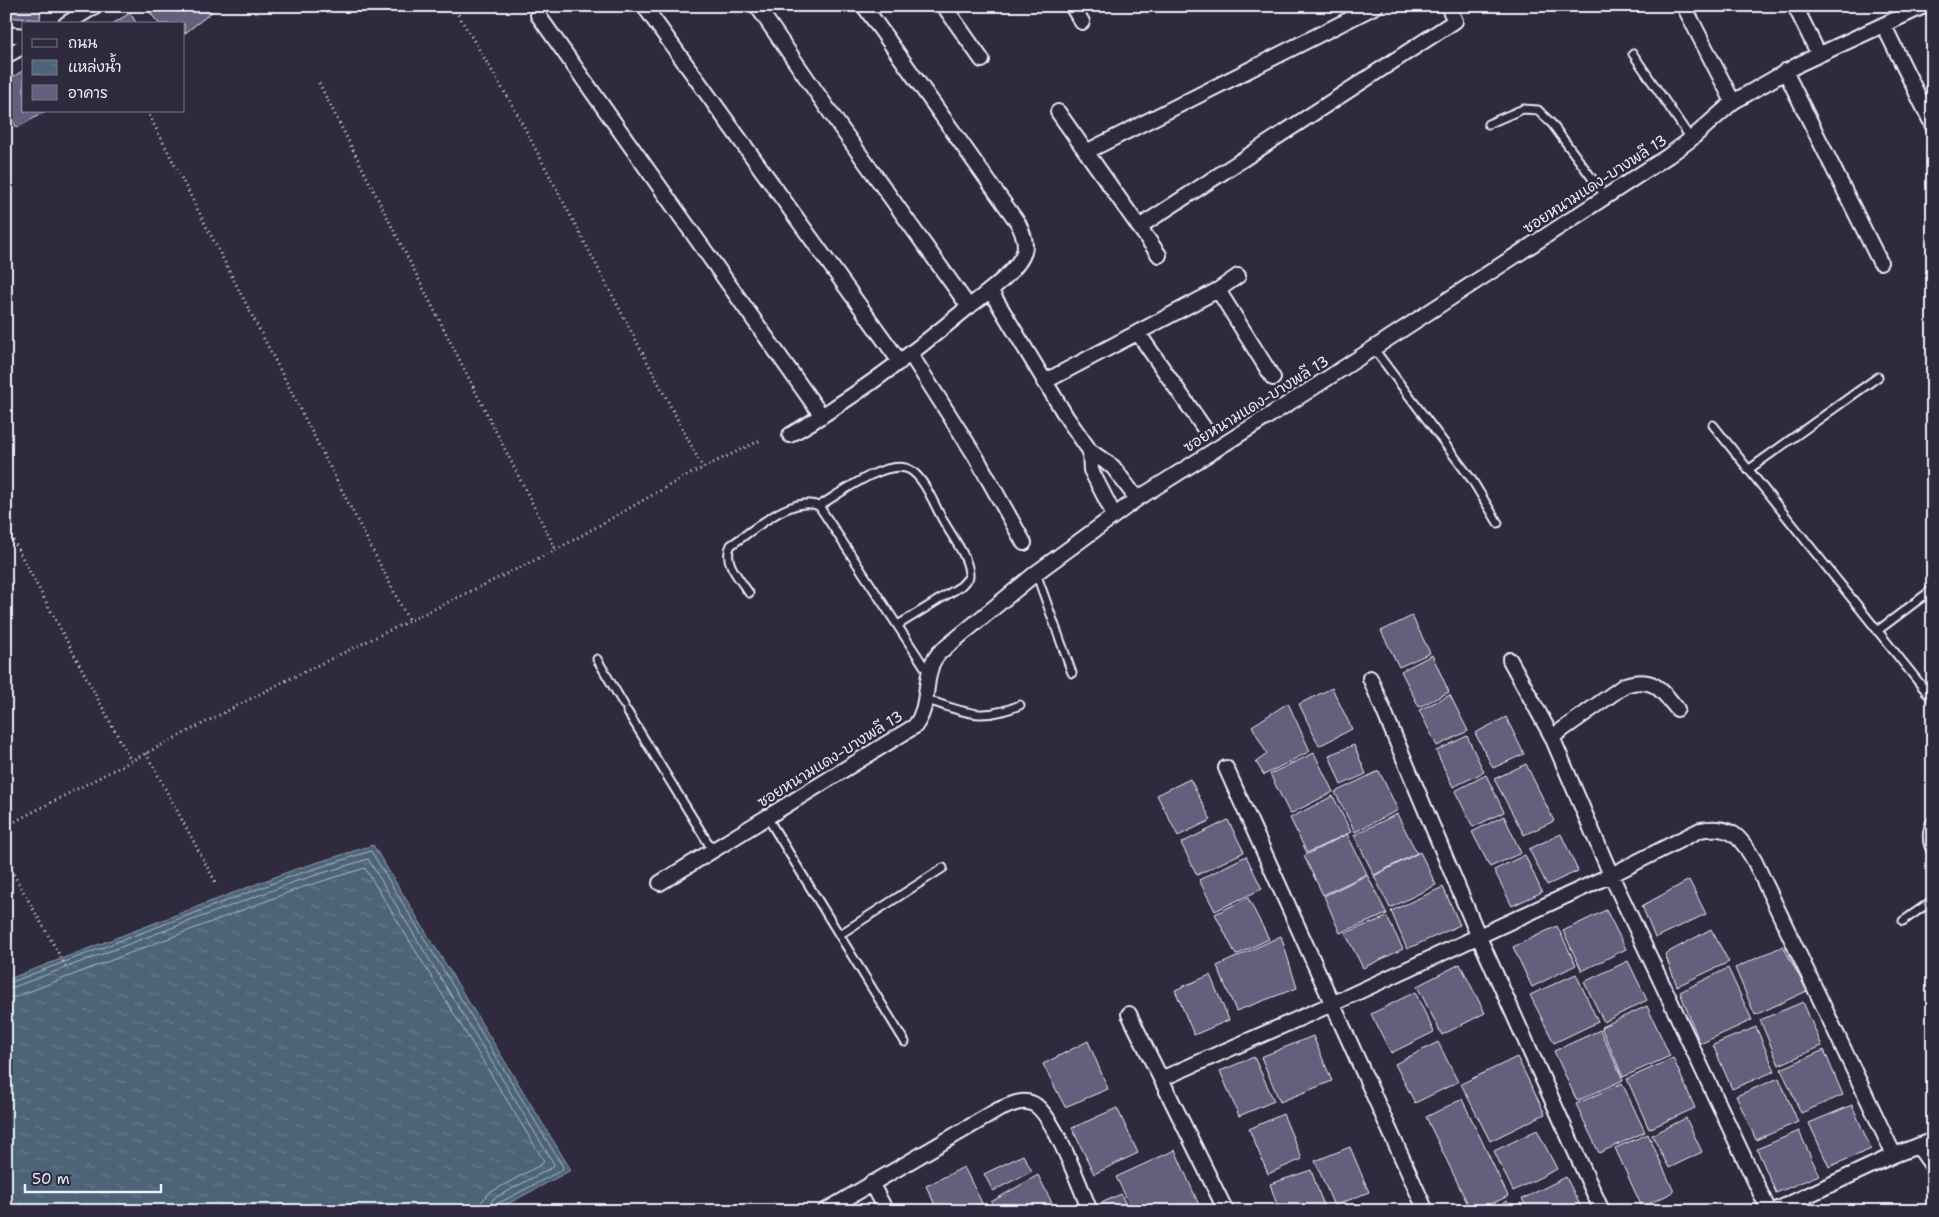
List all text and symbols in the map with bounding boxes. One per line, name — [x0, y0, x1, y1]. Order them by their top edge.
legend — [22, 22, 185, 112]
text: ถนน — [68, 33, 97, 53]
text: แหล่งน้ำ — [68, 53, 122, 77]
text: อาคาร — [68, 83, 108, 103]
street label: ซอยหนามแดง-บางพลี 13 — [1519, 130, 1671, 238]
street label: ซอยหนามแดง-บางพลี 13 — [1180, 351, 1332, 457]
street label: ซอยหนามแดง-บางพลี 13 — [754, 706, 906, 812]
scale bar — [25, 1162, 161, 1194]
text: 50 m — [32, 1169, 70, 1189]

